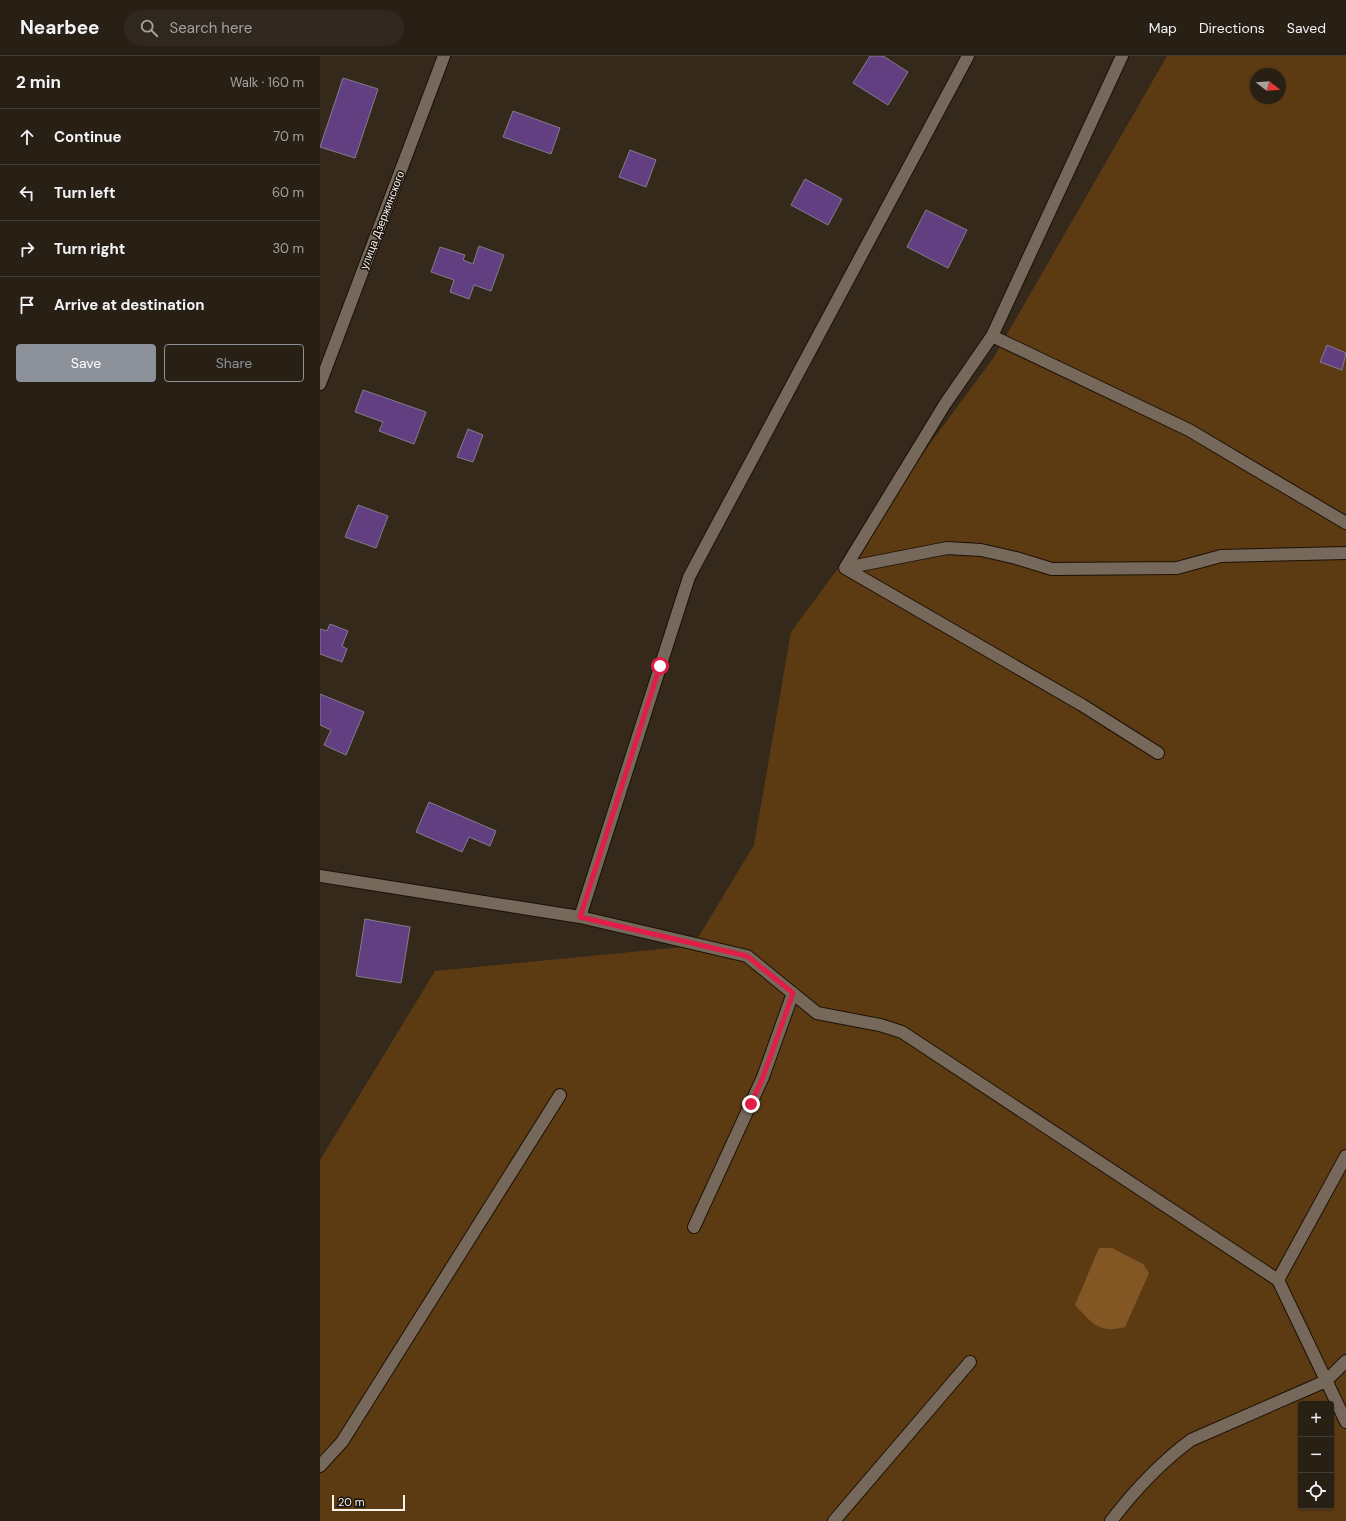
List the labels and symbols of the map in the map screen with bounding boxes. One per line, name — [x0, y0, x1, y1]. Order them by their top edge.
north arrow — [1250, 68, 1286, 104]
street label: улица Дзержинского — [357, 169, 407, 271]
route start — [651, 657, 669, 675]
route end — [742, 1095, 760, 1113]
scale bar — [332, 1493, 405, 1512]

